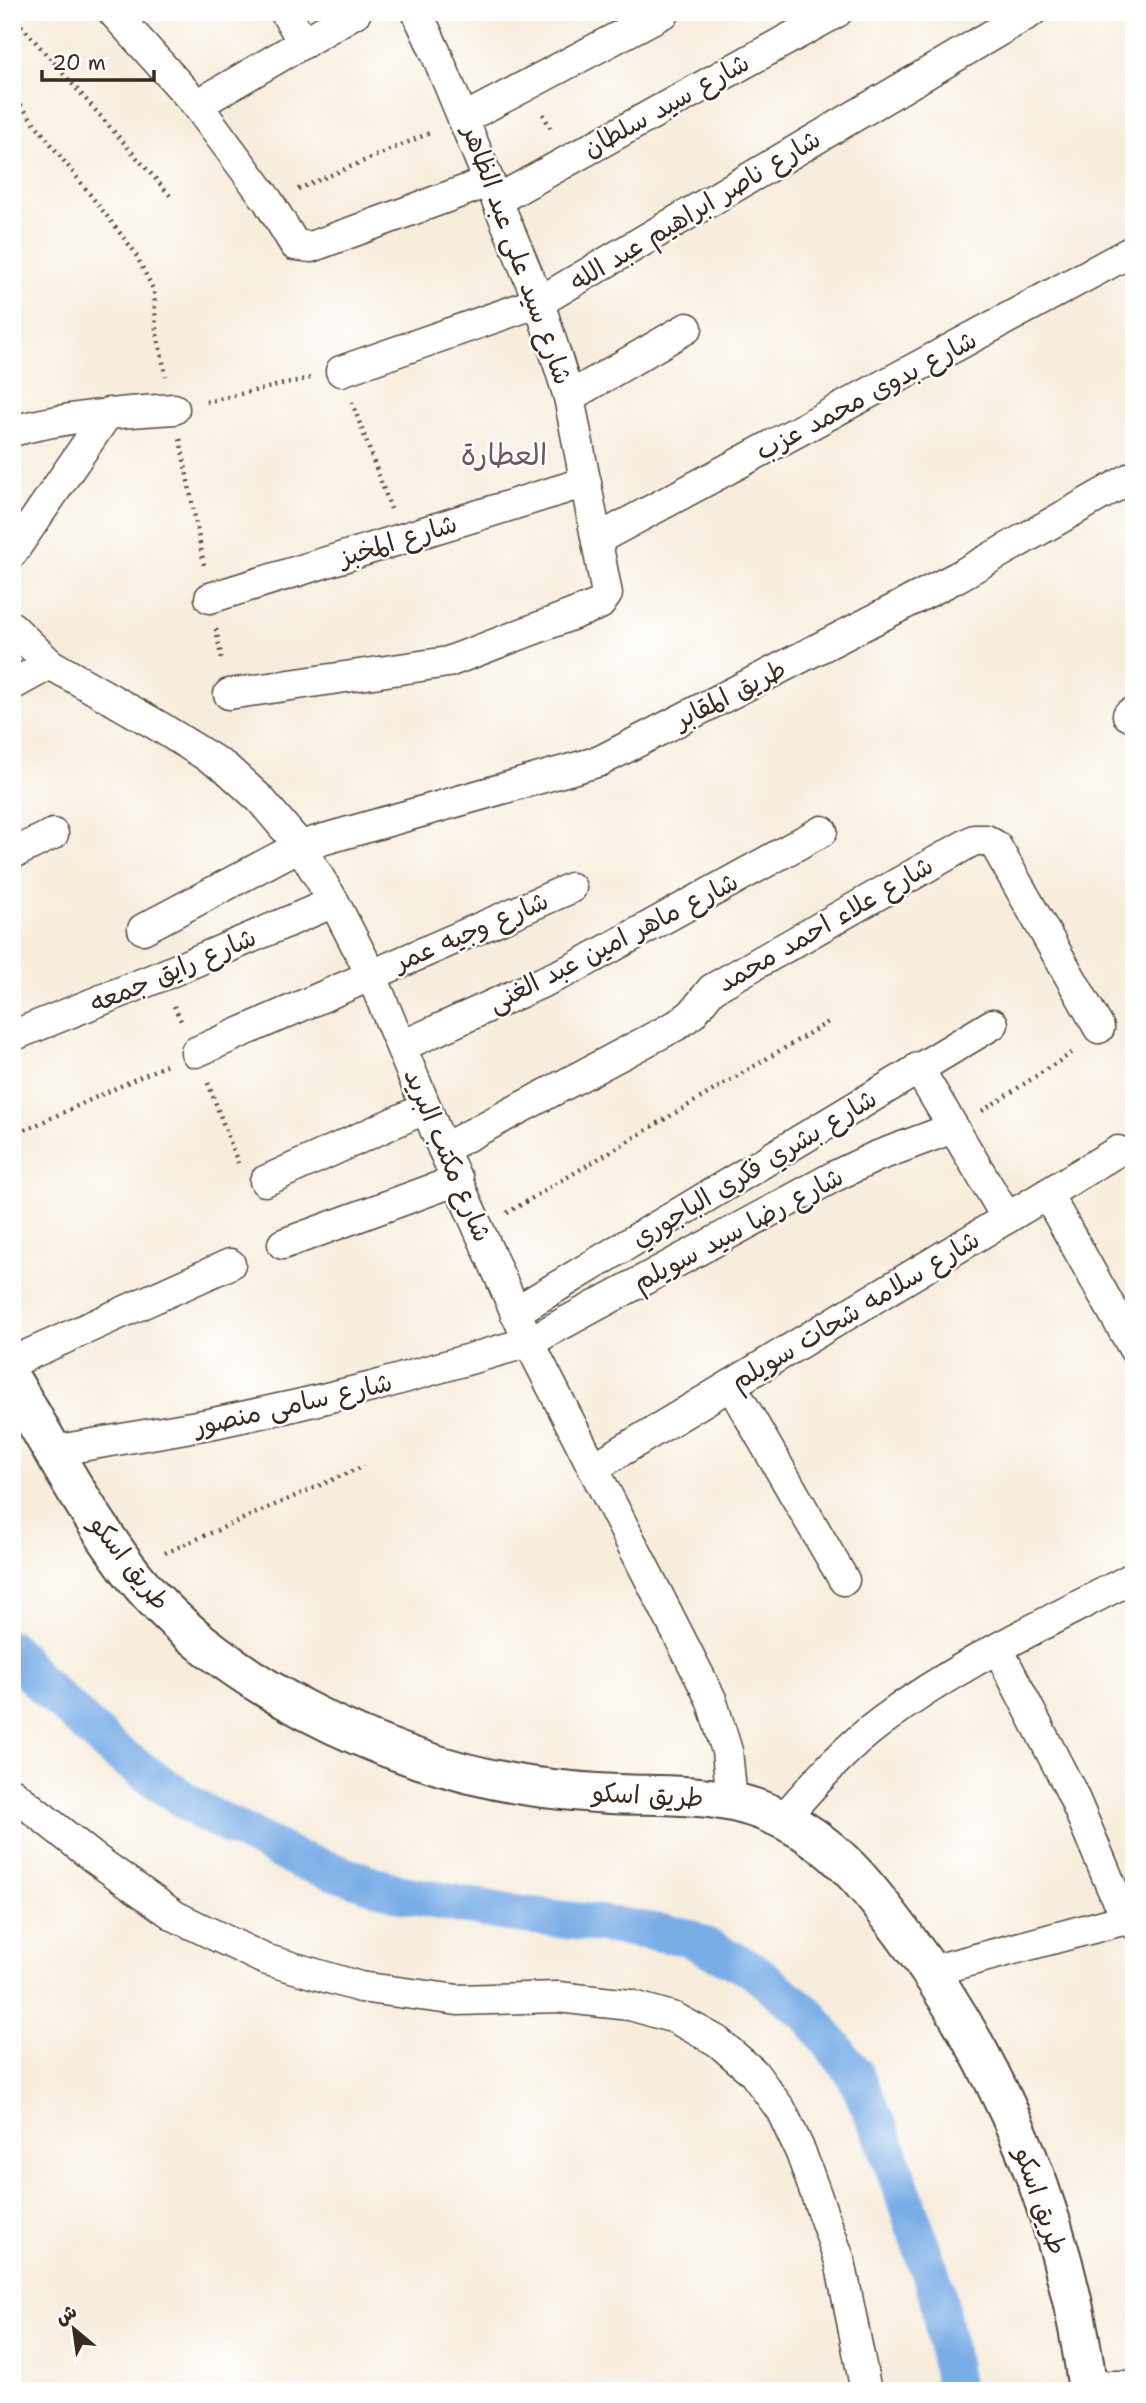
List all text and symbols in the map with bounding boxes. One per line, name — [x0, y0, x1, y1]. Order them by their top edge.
scale bar — [42, 38, 154, 82]
street label: شارع سيد سلطان — [576, 44, 756, 166]
text: 20 m — [52, 49, 106, 77]
street label: شارع سيد على عبد الظاهر — [454, 119, 582, 389]
street label: شارع ناصر ابراهيم عبد الله — [563, 121, 828, 301]
street label: شارع بدوى محمد عزب — [749, 321, 983, 469]
district label: العطارة — [461, 434, 547, 475]
street label: شارع المخبز — [333, 505, 461, 576]
street label: طريق المقابر — [666, 651, 792, 738]
street label: شارع علاء احمد محمد — [710, 847, 940, 1001]
street label: شارع ماهر امين عبد الغنى — [482, 863, 744, 1021]
street label: شارع وجيه عمر — [386, 882, 554, 981]
street label: شارع رايق جمعه — [85, 919, 261, 1021]
street label: شارع مكتب البريد — [395, 1063, 501, 1247]
street label: شارع بشري فكرى الباجوري — [625, 1080, 884, 1257]
street label: شارع رضا سيد سويلم — [627, 1158, 850, 1301]
street label: شارع سلامه شحات سويلم — [724, 1221, 987, 1400]
street label: شارع سامى منصور — [188, 1364, 396, 1445]
street label: طريق اسكو — [81, 1507, 178, 1617]
street label: طريق اسكو — [590, 1774, 704, 1815]
street label: طريق اسكو — [1006, 2141, 1076, 2259]
north arrow — [38, 2294, 108, 2364]
text: ش — [51, 2299, 81, 2331]

